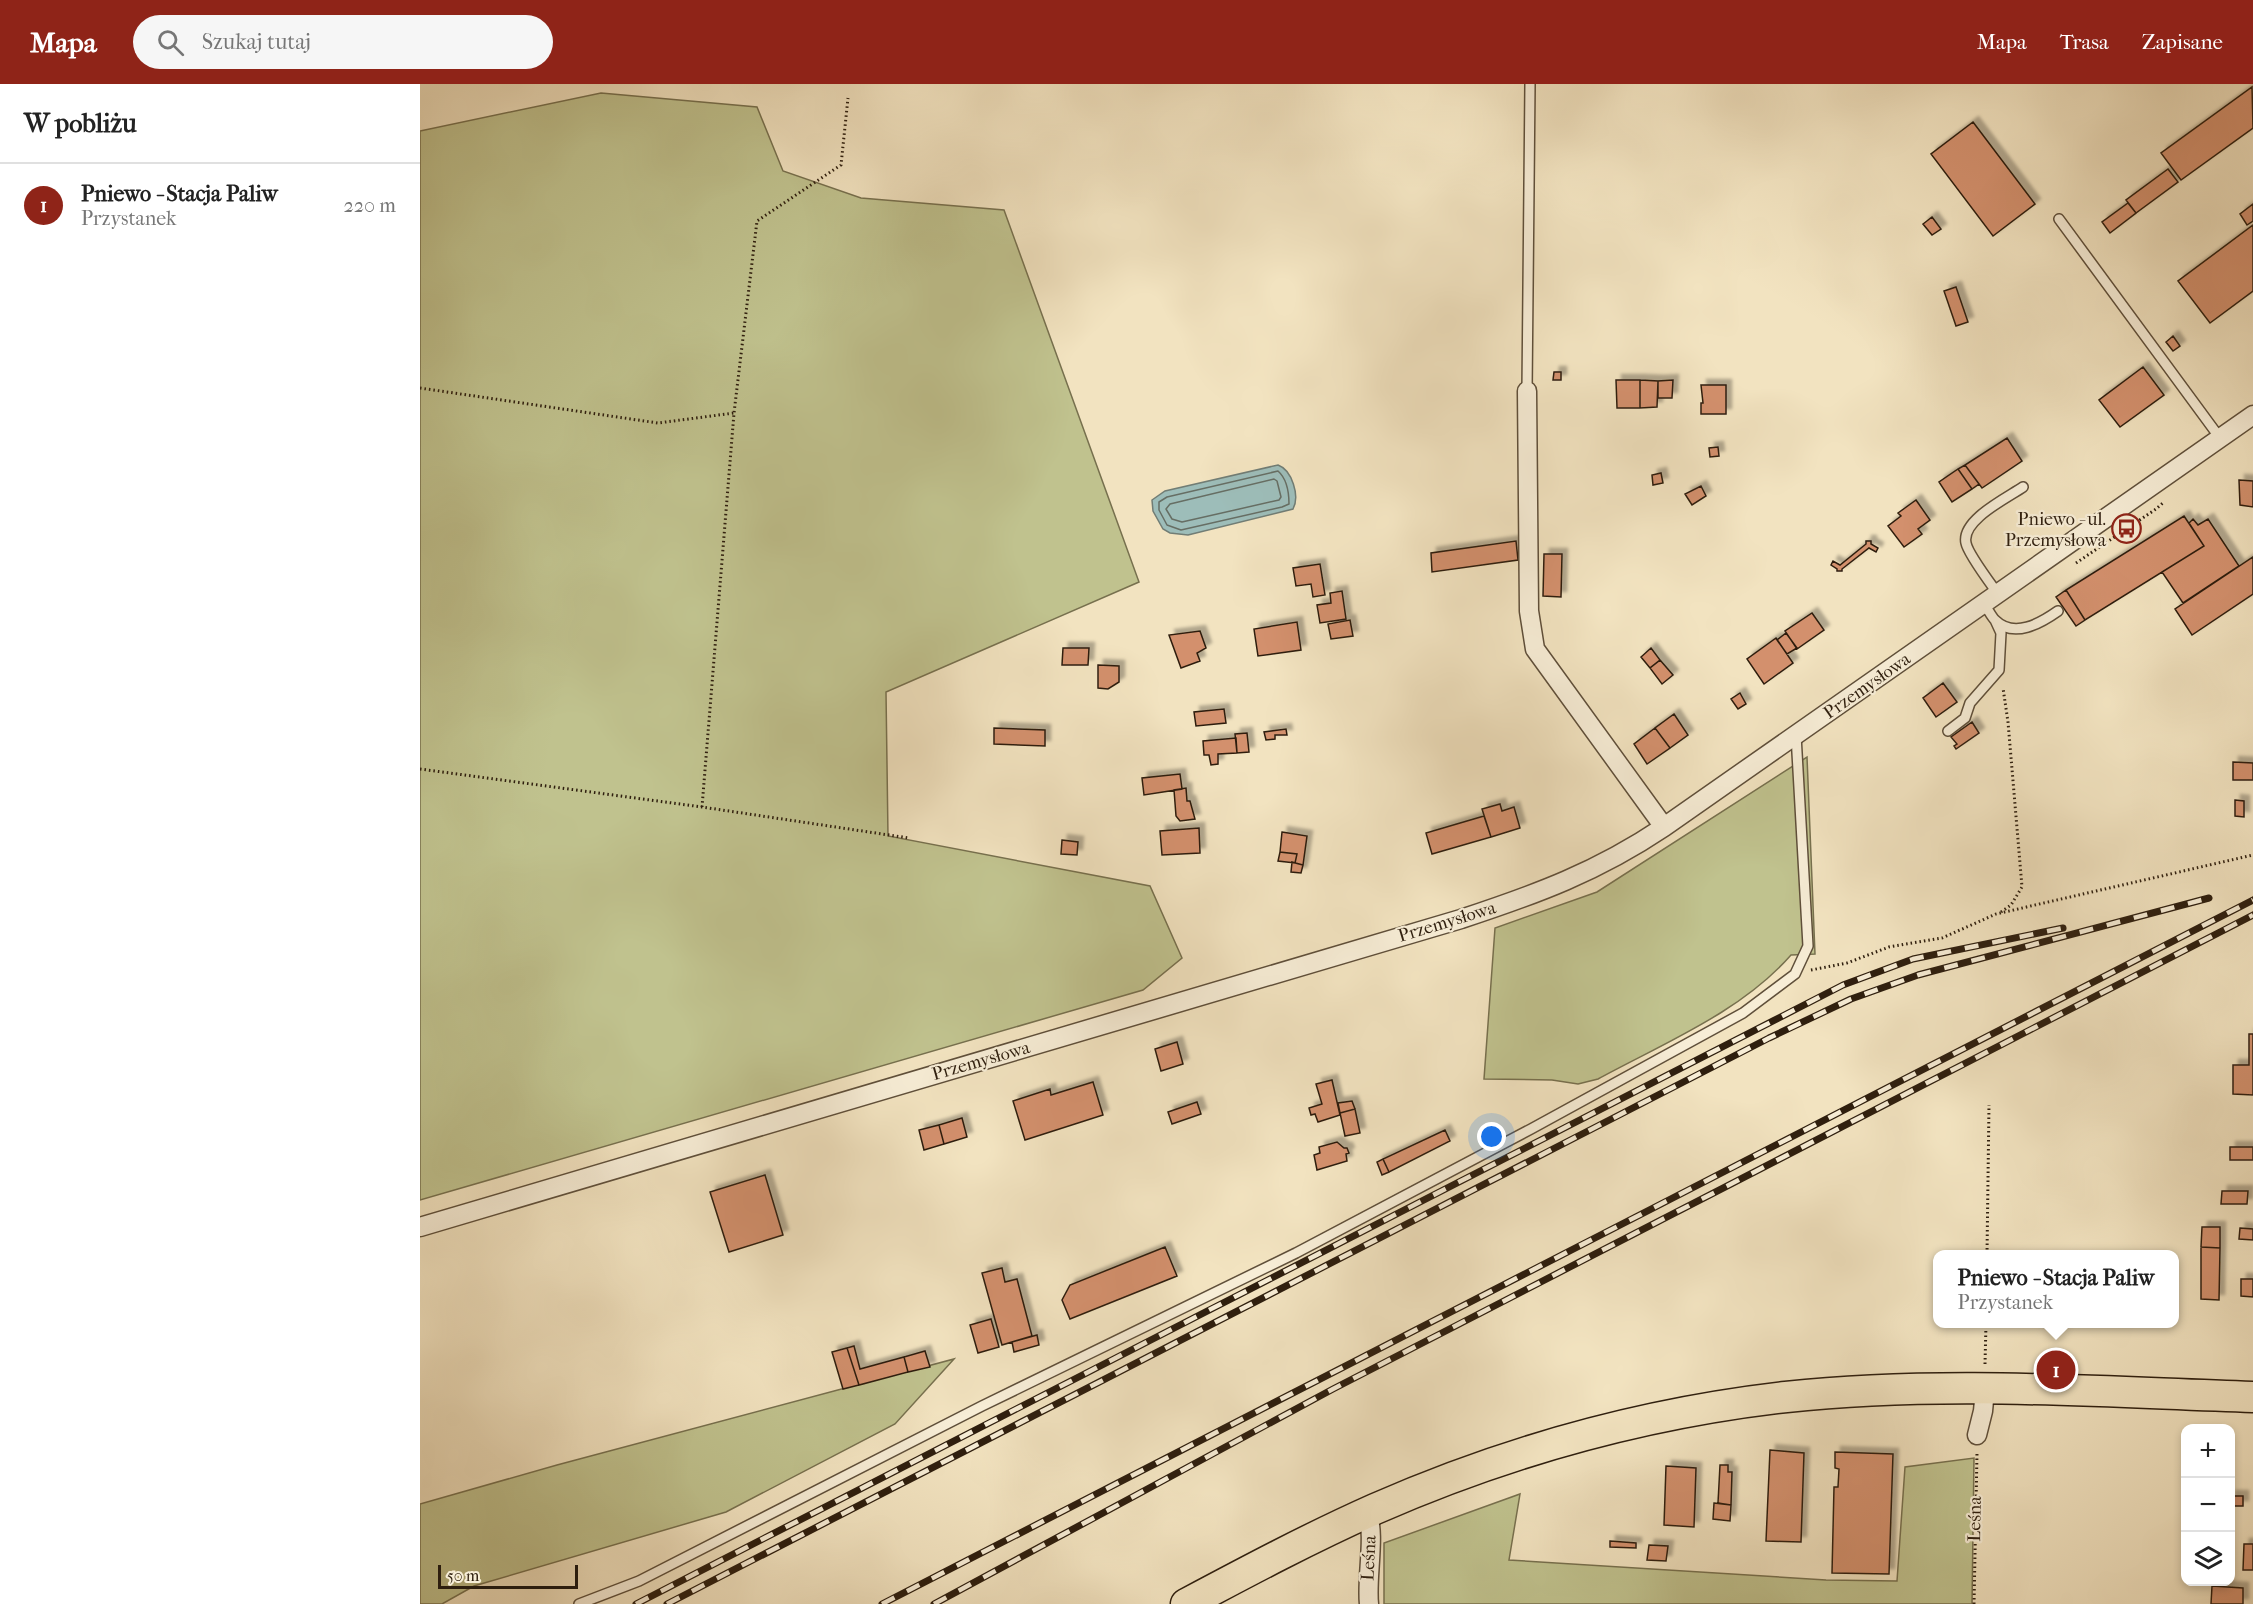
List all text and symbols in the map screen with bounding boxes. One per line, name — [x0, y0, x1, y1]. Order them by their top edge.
search box — [133, 15, 553, 69]
text: Mapa — [30, 26, 97, 59]
icon: search — [154, 26, 187, 59]
text: Szukaj tutaj — [202, 29, 311, 55]
text: Mapa — [1977, 30, 2027, 54]
text: Trasa — [2060, 30, 2109, 54]
text: Zapisane — [2142, 30, 2223, 54]
text: W pobliżu — [24, 108, 137, 139]
text: Pniewo - Stacja Paliw — [81, 181, 278, 207]
text: 1 — [40, 194, 47, 217]
text: 220 m — [343, 194, 396, 217]
text: Przystanek — [81, 207, 176, 230]
place label: Pniewo - ul. Przemysłowa — [2005, 509, 2107, 551]
bus stop icon: Pniewo - ul. Przemysłowa — [2111, 513, 2143, 545]
street label: Przemysłowa — [1820, 648, 1915, 724]
street label: Przemysłowa — [1396, 897, 1499, 947]
street label: Przemysłowa — [930, 1037, 1033, 1085]
your location — [1477, 1122, 1506, 1151]
popup — [1933, 1250, 2179, 1328]
text: Pniewo - Stacja Paliw — [1958, 1265, 2154, 1291]
text: Przystanek — [1958, 1291, 2053, 1314]
pin: 1 — [2036, 1348, 2076, 1392]
map controls — [2181, 1424, 2235, 1586]
button: + — [2181, 1424, 2235, 1478]
button: − — [2181, 1478, 2235, 1532]
street label: Leśna — [1964, 1496, 1986, 1542]
button: layers — [2181, 1532, 2235, 1586]
street label: Leśna — [1357, 1534, 1381, 1581]
scale bar — [438, 1562, 578, 1590]
text: 50 m — [447, 1566, 479, 1585]

